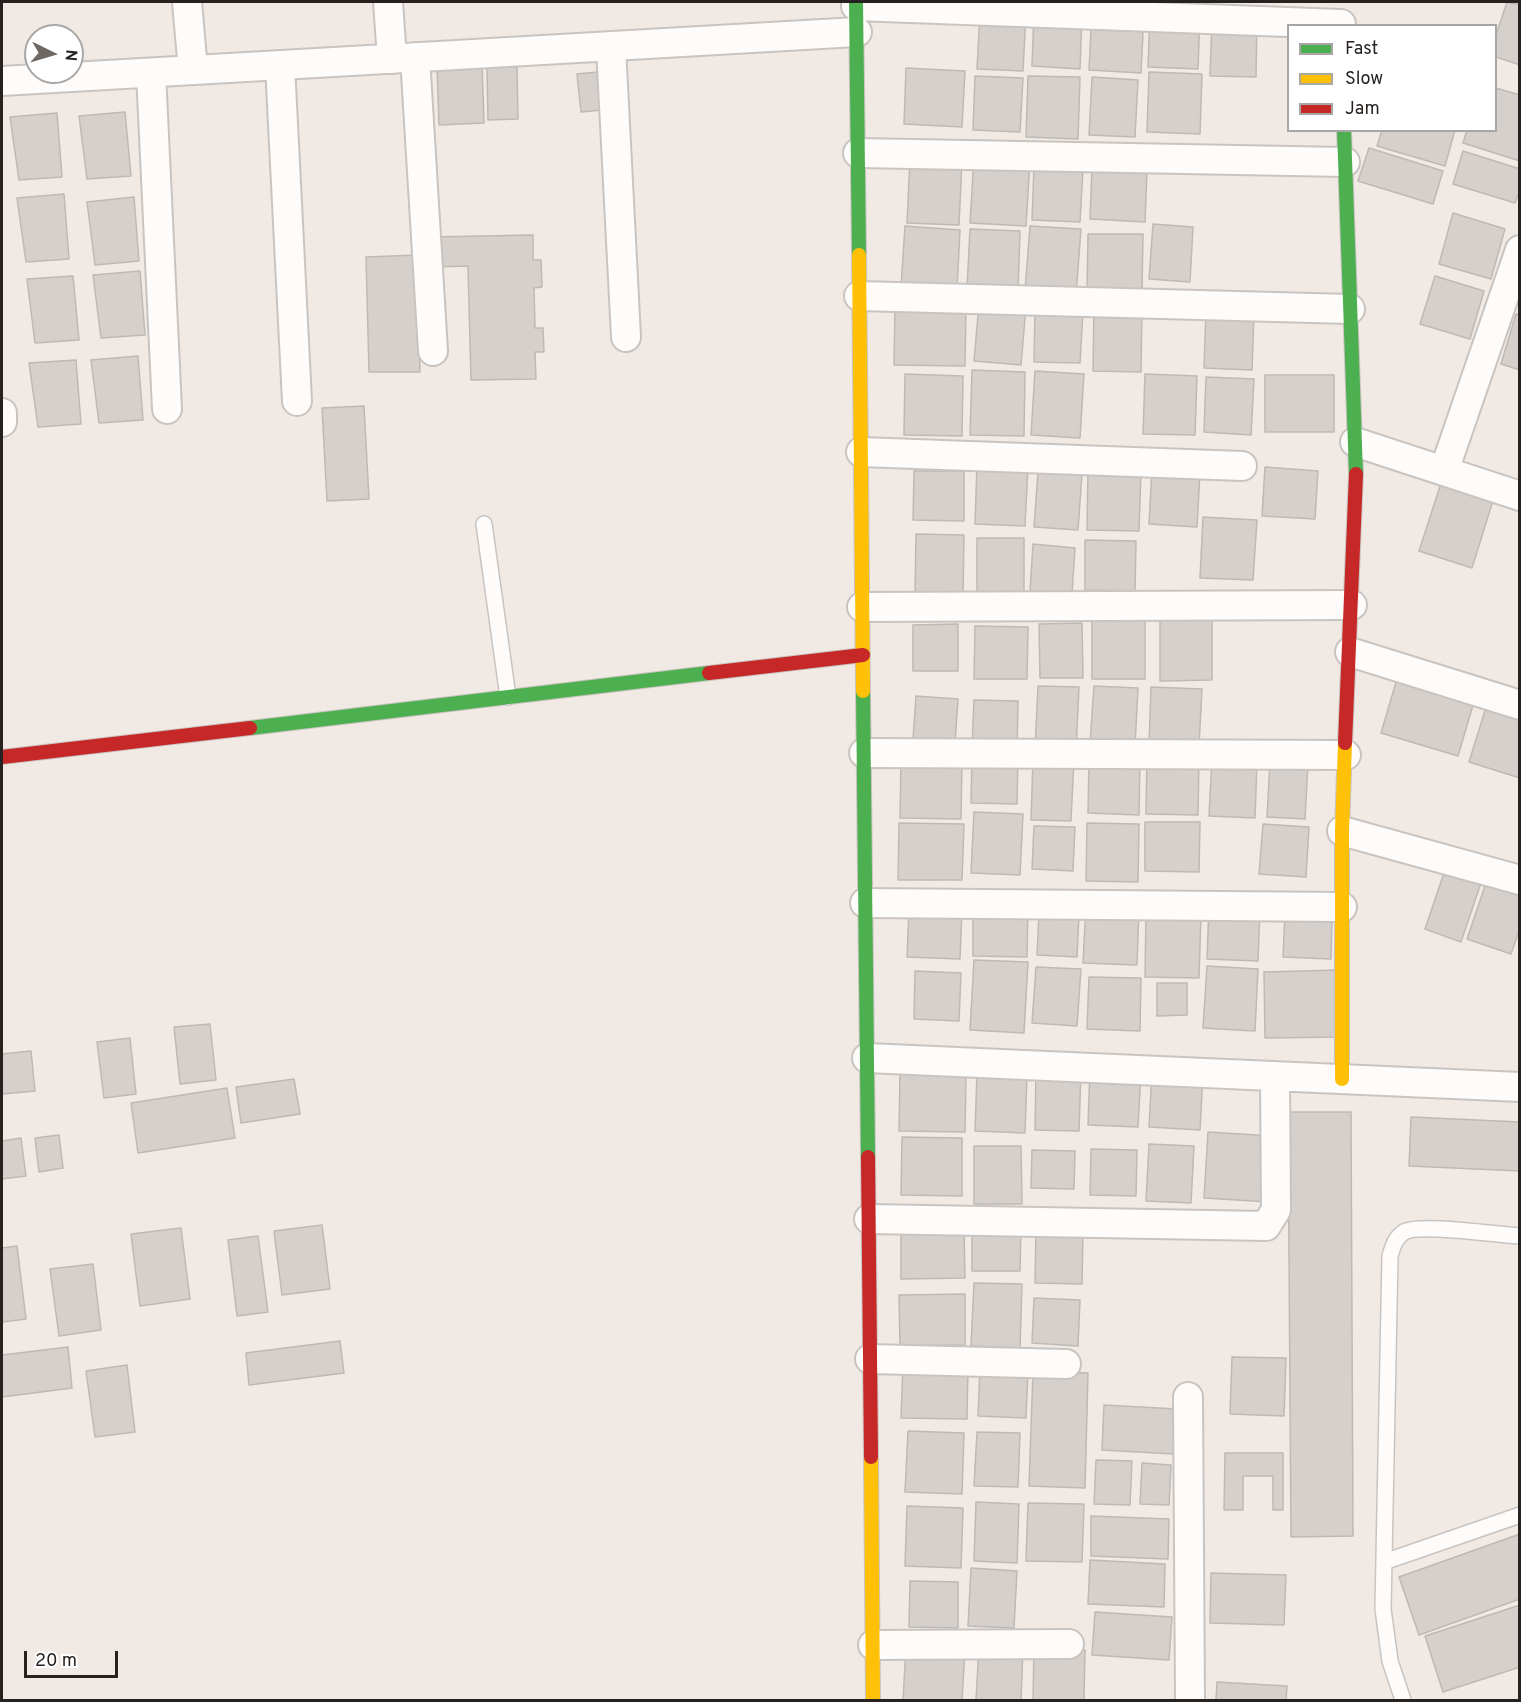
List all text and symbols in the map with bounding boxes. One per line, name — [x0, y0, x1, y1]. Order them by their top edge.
north arrow — [24, 24, 84, 84]
legend — [1287, 24, 1497, 132]
text: Fast — [1345, 38, 1378, 61]
text: N — [59, 49, 80, 62]
text: Slow — [1345, 68, 1383, 91]
text: Jam — [1345, 98, 1380, 121]
scale bar — [27, 1639, 122, 1677]
text: 20 m — [35, 1650, 77, 1673]

